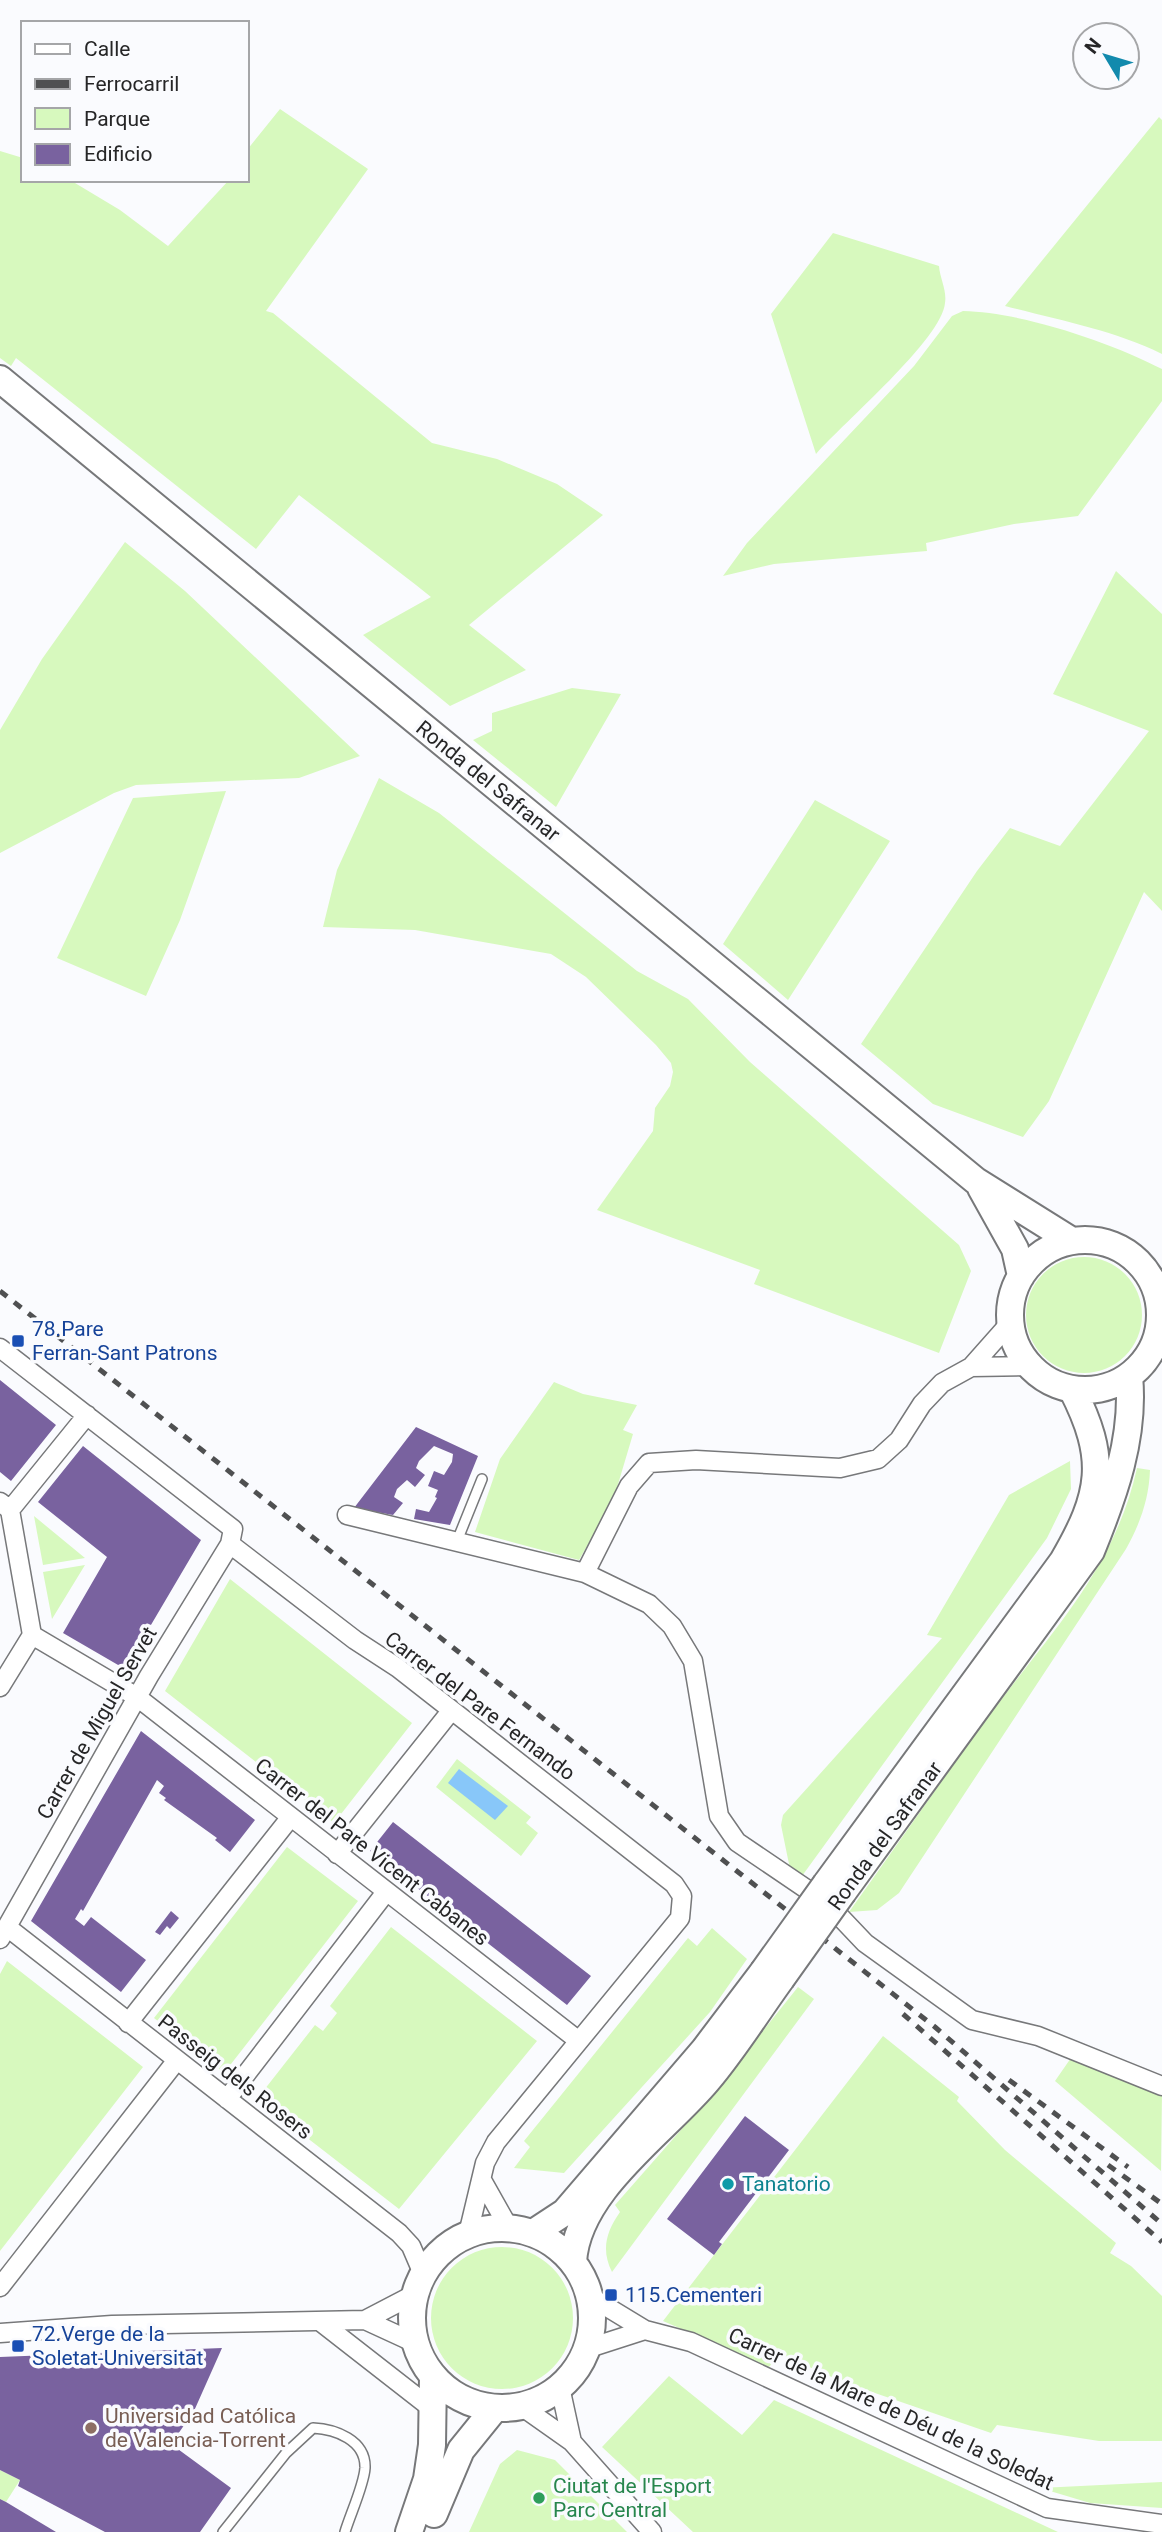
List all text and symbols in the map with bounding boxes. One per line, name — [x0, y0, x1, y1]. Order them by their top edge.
legend — [21, 21, 248, 182]
north arrow — [1071, 21, 1141, 91]
text: N — [1080, 33, 1106, 58]
text: Calle — [84, 37, 130, 61]
text: Ferrocarril — [84, 72, 179, 96]
text: Parque — [84, 107, 150, 131]
text: Edificio — [84, 142, 152, 166]
street label: Ronda del Safranar — [411, 716, 565, 846]
place label: 78.Pare Ferran-Sant Patrons — [32, 1317, 218, 1365]
marker: 78.Pare Ferran-Sant Patrons — [10, 1333, 26, 1349]
street label: Carrer de Miguel Servet — [32, 1623, 162, 1823]
street label: Carrer del Pare Fernando — [380, 1627, 580, 1785]
street label: Carrer del Pare Vicent Cabanes — [250, 1753, 494, 1951]
street label: Ronda del Safranar — [823, 1757, 947, 1915]
street label: Passeig dels Rosers — [153, 2010, 317, 2144]
place label: Tanatorio — [742, 2172, 831, 2196]
marker: Tanatorio — [720, 2176, 736, 2192]
place label: 115.Cementeri — [625, 2283, 762, 2307]
marker: 115.Cementeri — [603, 2287, 619, 2303]
place label: 72.Verge de la Soletat-Universitat — [32, 2322, 204, 2370]
street label: Carrer de la Mare de Déu de la Soledat — [725, 2323, 1058, 2495]
marker: 72.Verge de la Soletat-Universitat — [10, 2338, 26, 2354]
place label: Universidad Católica de Valencia-Torrent — [105, 2404, 296, 2452]
marker: Universidad Católica de Valencia-Torrent — [83, 2420, 99, 2436]
place label: Ciutat de l'Esport Parc Central — [553, 2474, 712, 2522]
marker: Ciutat de l'Esport Parc Central — [531, 2490, 547, 2506]

